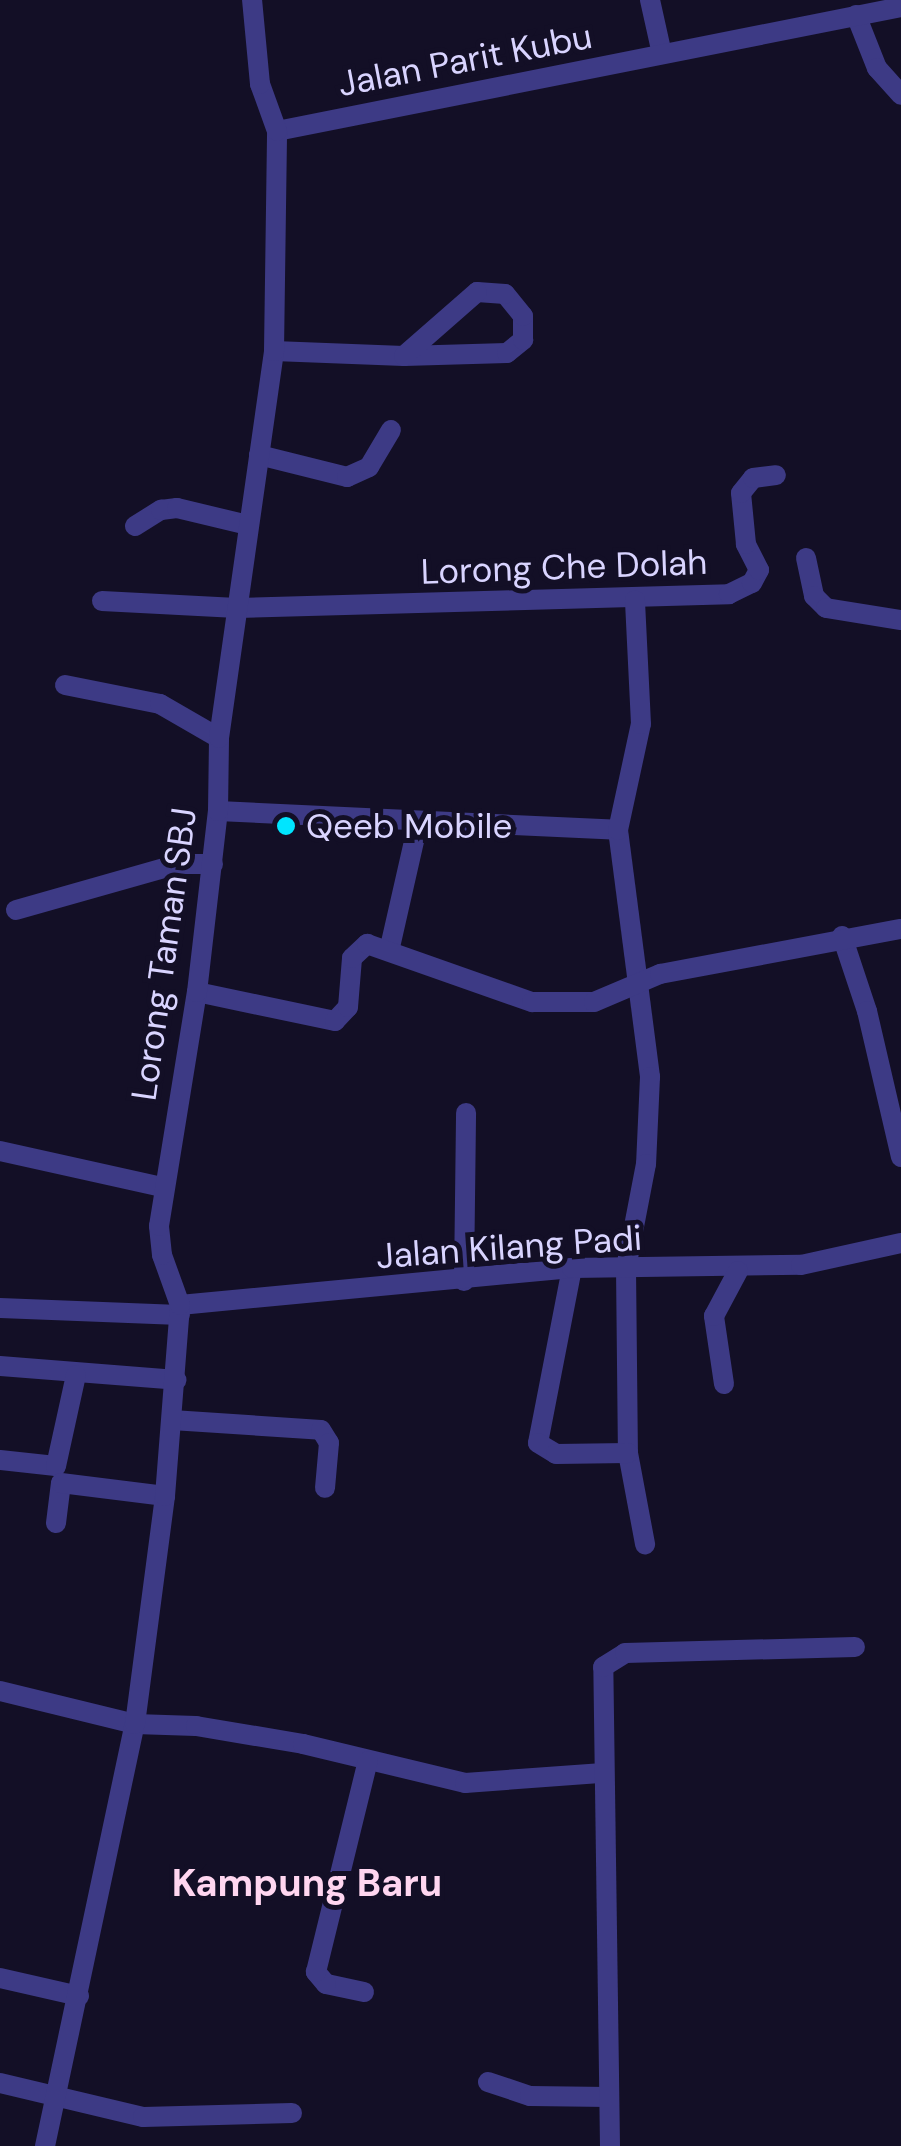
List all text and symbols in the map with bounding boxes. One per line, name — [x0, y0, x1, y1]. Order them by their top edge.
street label: Jalan Parit Kubu — [335, 15, 595, 105]
street label: Lorong Che Dolah — [420, 541, 708, 593]
street label: Lorong Taman SBJ — [123, 805, 205, 1103]
place label: Qeeb Mobile — [306, 805, 512, 847]
marker: Qeeb Mobile — [275, 815, 297, 837]
street label: Jalan Kilang Padi — [375, 1217, 643, 1277]
district label: Kampung Baru — [172, 1861, 442, 1907]

